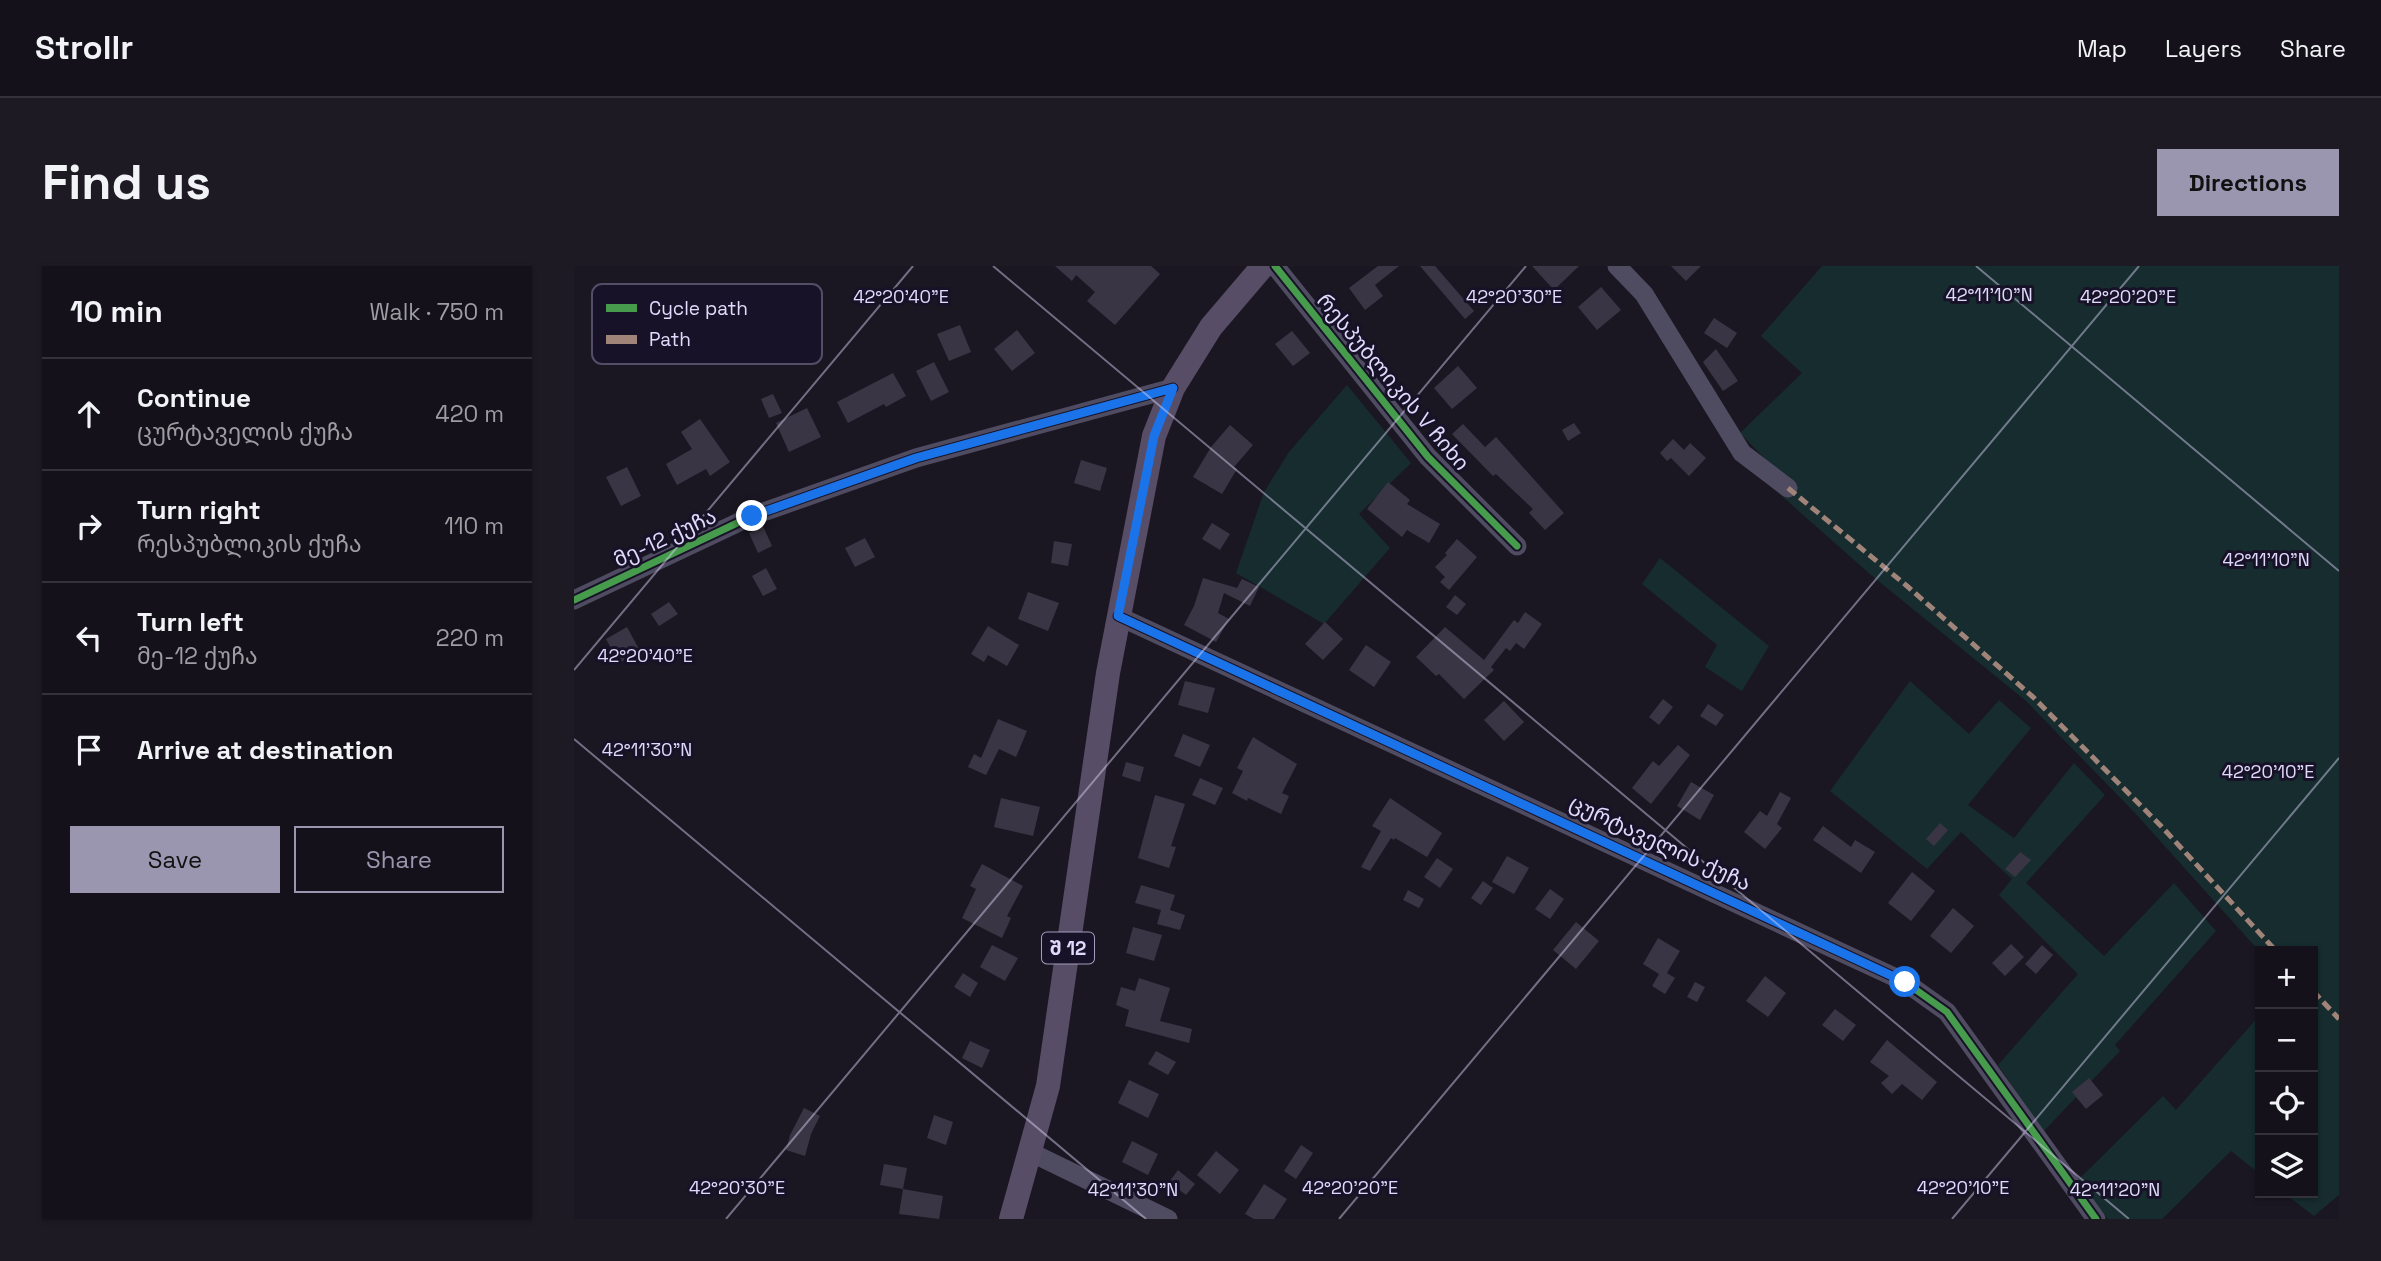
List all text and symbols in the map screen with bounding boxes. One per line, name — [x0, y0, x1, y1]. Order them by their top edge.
text: Strollr — [35, 27, 133, 69]
text: Map — [2077, 33, 2127, 64]
text: Layers — [2165, 33, 2242, 64]
text: Share — [2280, 33, 2346, 64]
button: Directions — [2157, 149, 2339, 216]
text: Find us — [42, 151, 211, 213]
text: 42°11'10"N — [1945, 283, 2033, 306]
legend — [592, 284, 822, 364]
text: 42°20'40"E — [853, 285, 949, 308]
text: 42°20'30"E — [1466, 285, 1562, 308]
text: 42°20'20"E — [2080, 285, 2176, 308]
street label: რესპუბლიკის V ჩიხი — [1311, 287, 1476, 476]
text: 10 min — [70, 292, 163, 331]
text: Cycle path — [649, 296, 748, 321]
text: Walk · 750 m — [370, 297, 504, 327]
text: Path — [649, 327, 691, 352]
text: Continue — [137, 381, 251, 415]
icon: ahead — [70, 395, 108, 433]
text: 420 m — [435, 399, 504, 429]
text: ცურტაველის ქუჩა — [137, 417, 353, 447]
text: Turn right — [137, 493, 261, 527]
route end — [736, 500, 767, 531]
street label: მე-12 ქუჩა — [609, 502, 720, 573]
icon: right — [70, 507, 108, 545]
text: 110 m — [444, 511, 504, 541]
text: რესპუბლიკის ქუჩა — [137, 529, 362, 559]
text: 42°11'10"N — [2222, 548, 2310, 571]
text: Turn left — [137, 605, 244, 639]
icon: left — [70, 619, 108, 657]
text: 220 m — [436, 623, 504, 653]
text: მე-12 ქუჩა — [137, 641, 258, 671]
text: 42°20'40"E — [597, 644, 693, 667]
icon: arrive — [70, 731, 108, 769]
text: Arrive at destination — [137, 733, 394, 767]
text: 42°11'30"N — [602, 738, 692, 761]
text: 42°20'10"E — [2222, 760, 2314, 783]
street label: ცურტაველის ქუჩა — [1565, 789, 1755, 896]
button: Save — [70, 826, 280, 893]
button: Share — [294, 826, 504, 893]
road number: შ 12 — [1042, 932, 1094, 964]
map controls — [2255, 946, 2318, 1198]
button: + — [2255, 946, 2318, 1009]
route start — [1889, 966, 1920, 997]
button: − — [2255, 1009, 2318, 1072]
button: locate — [2255, 1072, 2318, 1135]
button: layers — [2255, 1135, 2318, 1198]
text: 42°20'30"E — [689, 1176, 785, 1199]
text: 42°20'20"E — [1302, 1176, 1398, 1199]
text: 42°20'10"E — [1917, 1176, 2009, 1199]
text: 42°11'30"N — [1088, 1178, 1178, 1201]
text: 42°11'20"N — [2070, 1178, 2160, 1201]

